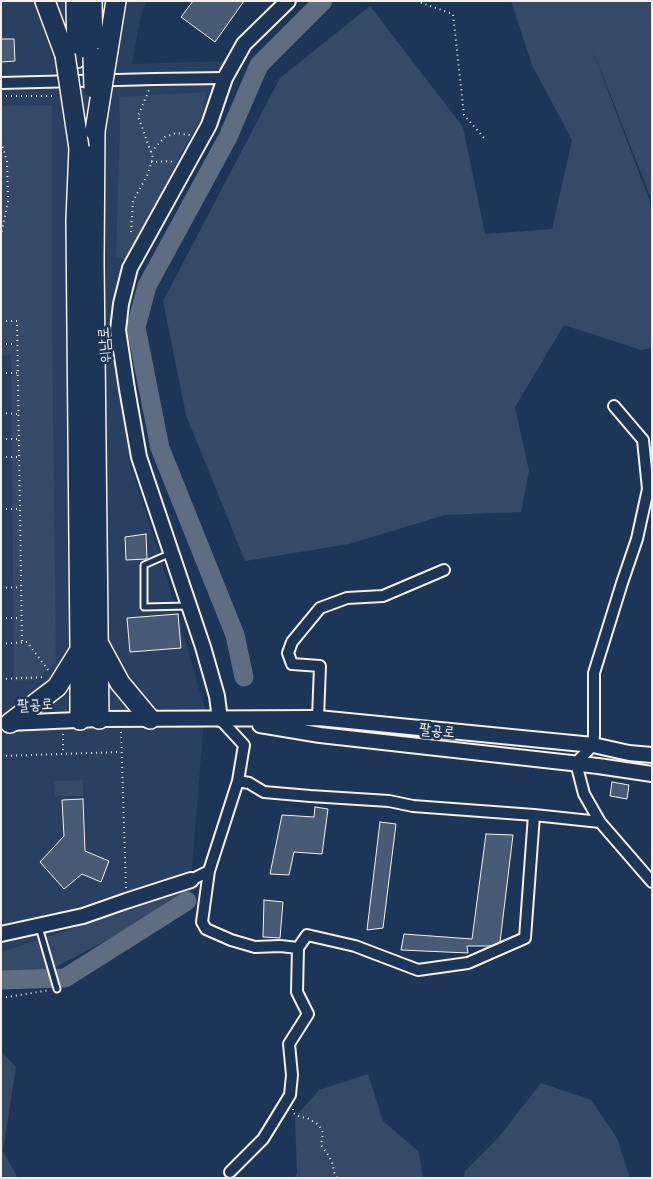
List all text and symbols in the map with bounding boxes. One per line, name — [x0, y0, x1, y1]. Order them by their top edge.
street label: 위남로 — [94, 326, 116, 364]
street label: 팔공로 — [16, 695, 54, 715]
street label: 팔공로 — [418, 720, 456, 742]

